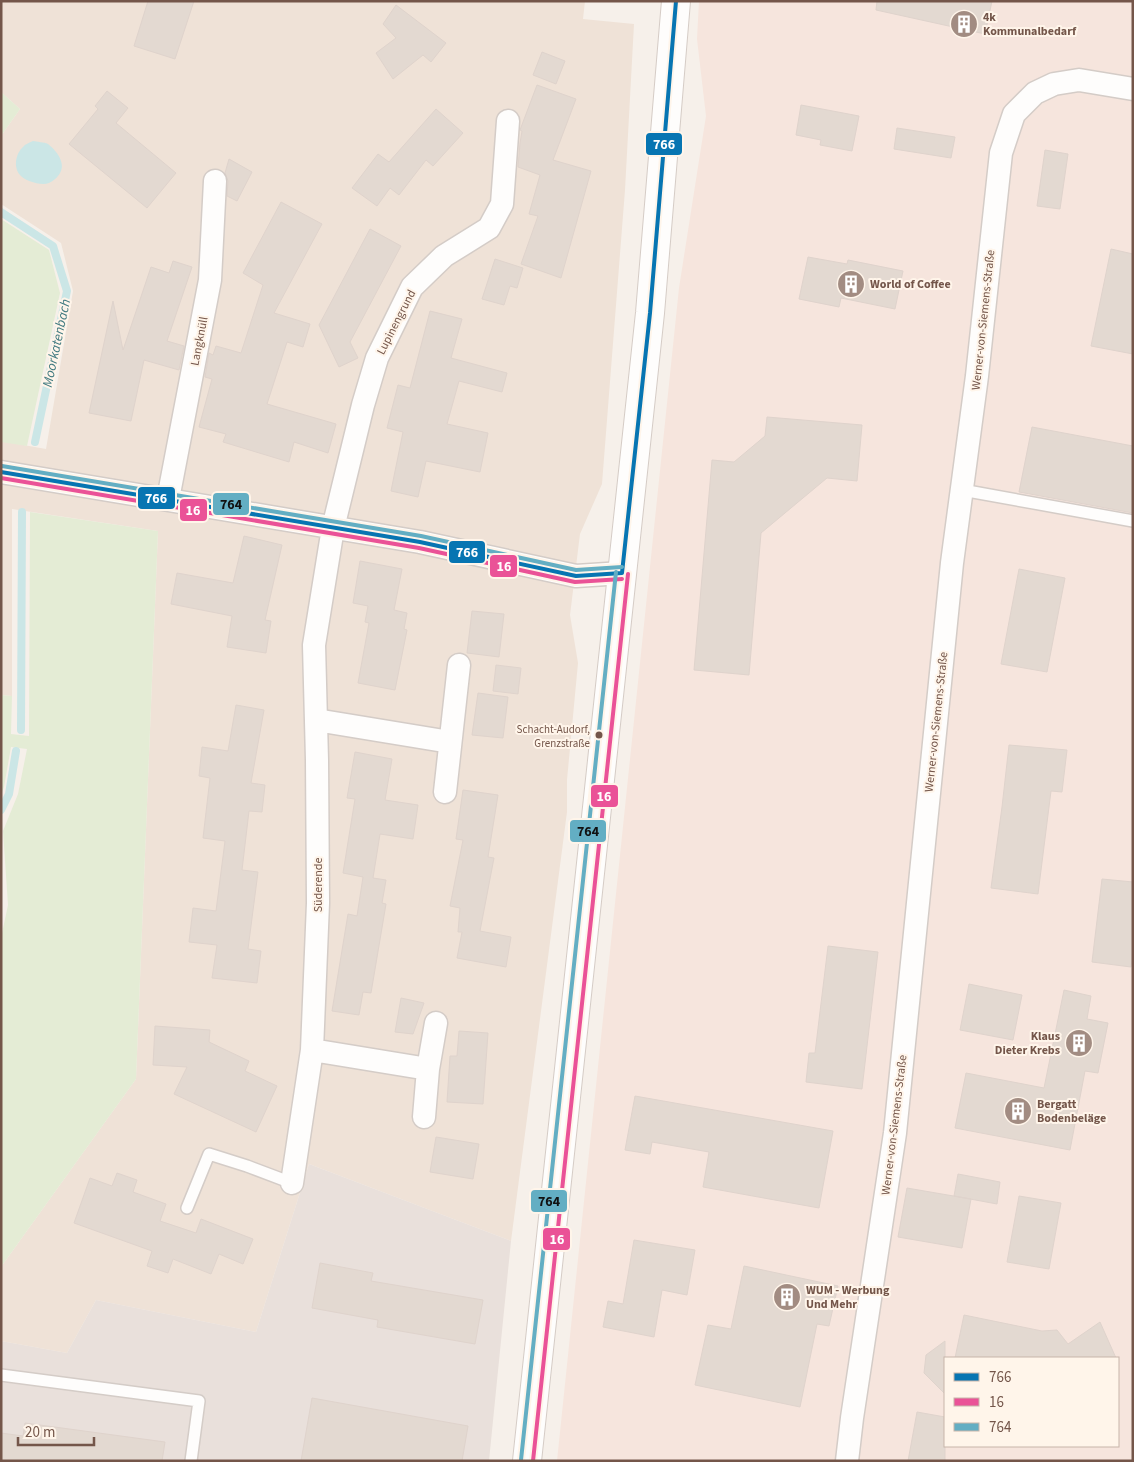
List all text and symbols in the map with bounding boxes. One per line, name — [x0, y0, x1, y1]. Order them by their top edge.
building icon: 4k Kommunalbedarf — [949, 9, 979, 39]
place label: 4k Kommunalbedarf — [983, 9, 1077, 40]
line badge: 766 — [645, 132, 683, 156]
text: 766 — [653, 135, 675, 155]
street label: Werner-von-Siemens-Straße — [968, 249, 999, 391]
building icon: World of Coffee — [836, 269, 866, 299]
place label: World of Coffee — [870, 276, 951, 293]
street label: Lupinengrund — [373, 287, 420, 358]
water label: Moorkatenbach — [38, 297, 76, 389]
street label: Langknüll — [186, 315, 213, 367]
line badge: 766 — [137, 486, 176, 510]
text: 766 — [145, 489, 167, 509]
line badge: 764 — [212, 492, 250, 516]
text: 764 — [220, 495, 243, 515]
line badge: 16 — [179, 498, 208, 522]
text: 16 — [186, 501, 200, 521]
line badge: 766 — [448, 540, 486, 564]
text: 766 — [456, 543, 478, 563]
line badge: 16 — [489, 554, 518, 578]
text: 16 — [497, 557, 511, 577]
street label: Werner-von-Siemens-Straße — [921, 651, 952, 793]
place label: Schacht-Audorf, Grenzstraße — [517, 722, 591, 751]
marker: Schacht-Audorf, Grenzstraße — [594, 730, 604, 740]
line badge: 16 — [590, 784, 619, 808]
text: 16 — [597, 787, 611, 807]
line badge: 764 — [569, 819, 607, 843]
text: 764 — [577, 822, 600, 842]
street label: Süderende — [310, 858, 327, 912]
place label: Klaus Dieter Krebs — [995, 1028, 1060, 1059]
building icon: Klaus Dieter Krebs — [1064, 1028, 1094, 1058]
street label: Werner-von-Siemens-Straße — [877, 1054, 912, 1196]
building icon: Bergatt Bodenbeläge — [1003, 1096, 1033, 1126]
place label: Bergatt Bodenbeläge — [1037, 1096, 1106, 1127]
line badge: 764 — [530, 1189, 568, 1213]
text: 764 — [538, 1192, 561, 1212]
line badge: 16 — [542, 1227, 571, 1251]
text: 16 — [550, 1230, 564, 1250]
building icon: WUM - Werbung Und Mehr — [772, 1282, 802, 1312]
place label: WUM - Werbung Und Mehr — [806, 1282, 890, 1313]
legend — [944, 1357, 1119, 1447]
text: 766 — [989, 1367, 1011, 1388]
text: 16 — [989, 1392, 1004, 1413]
scale bar — [18, 1414, 94, 1446]
text: 764 — [989, 1417, 1012, 1438]
text: 20 m — [25, 1422, 55, 1443]

